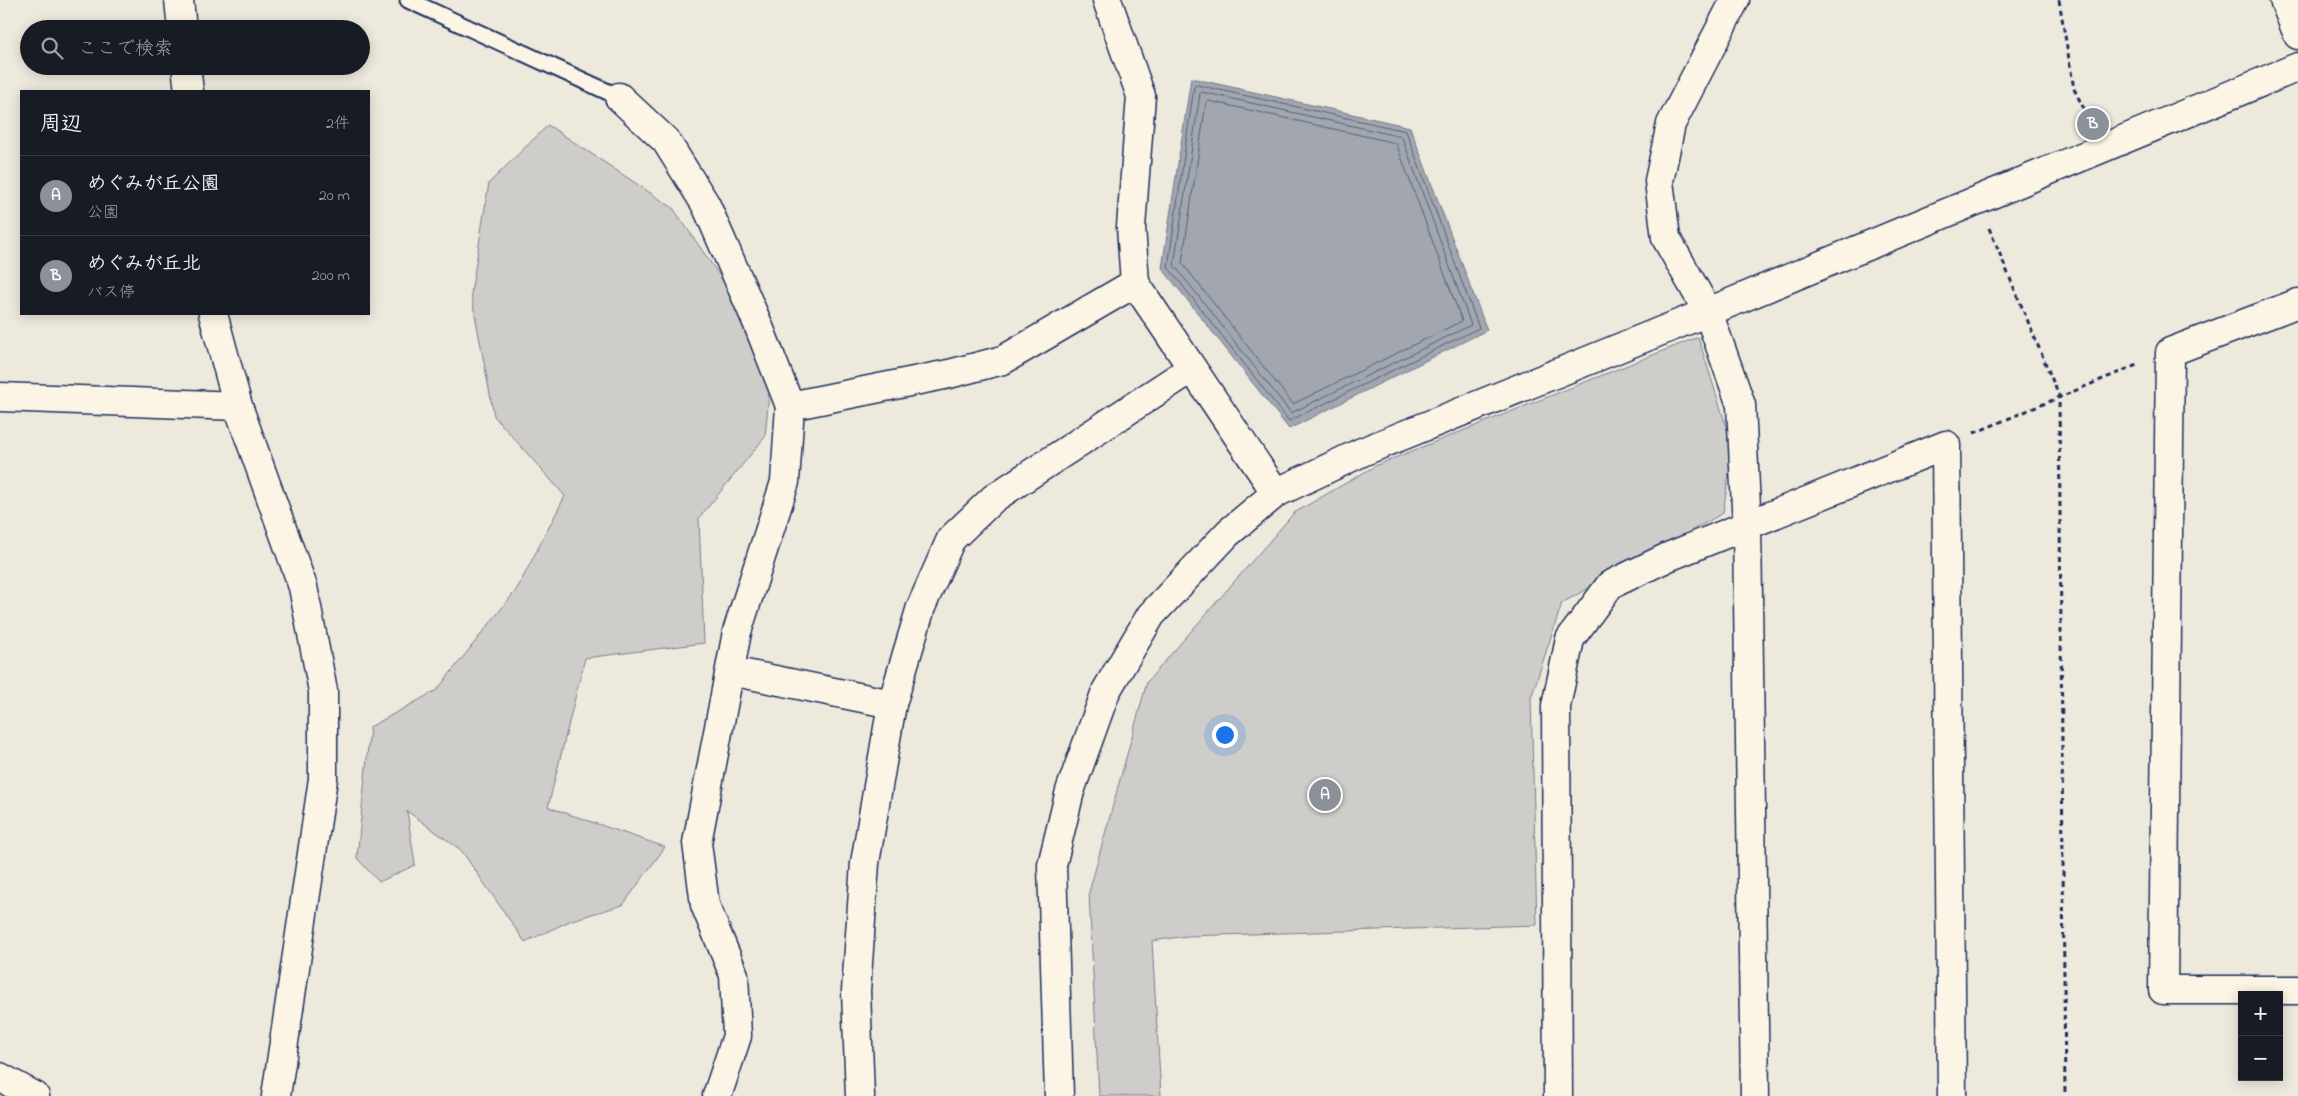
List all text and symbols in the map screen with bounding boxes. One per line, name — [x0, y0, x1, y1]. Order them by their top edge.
search box — [20, 20, 370, 75]
icon: search — [38, 34, 66, 62]
text: ここで検索 — [78, 36, 173, 63]
pin: B — [2077, 105, 2109, 143]
text: 周辺 — [40, 110, 82, 140]
text: 2件 — [326, 112, 350, 136]
text: めぐみが丘公園 — [87, 171, 220, 198]
text: A — [51, 184, 61, 208]
text: 20 m — [319, 184, 350, 208]
text: 公園 — [87, 201, 119, 225]
text: めぐみが丘北 — [87, 251, 201, 278]
text: B — [51, 264, 61, 288]
text: 200 m — [312, 264, 350, 288]
text: バス停 — [87, 281, 135, 305]
your location — [1212, 722, 1238, 748]
pin: A — [1309, 776, 1341, 814]
map controls — [2238, 991, 2283, 1081]
button: + — [2238, 991, 2283, 1036]
button: − — [2238, 1036, 2283, 1081]

